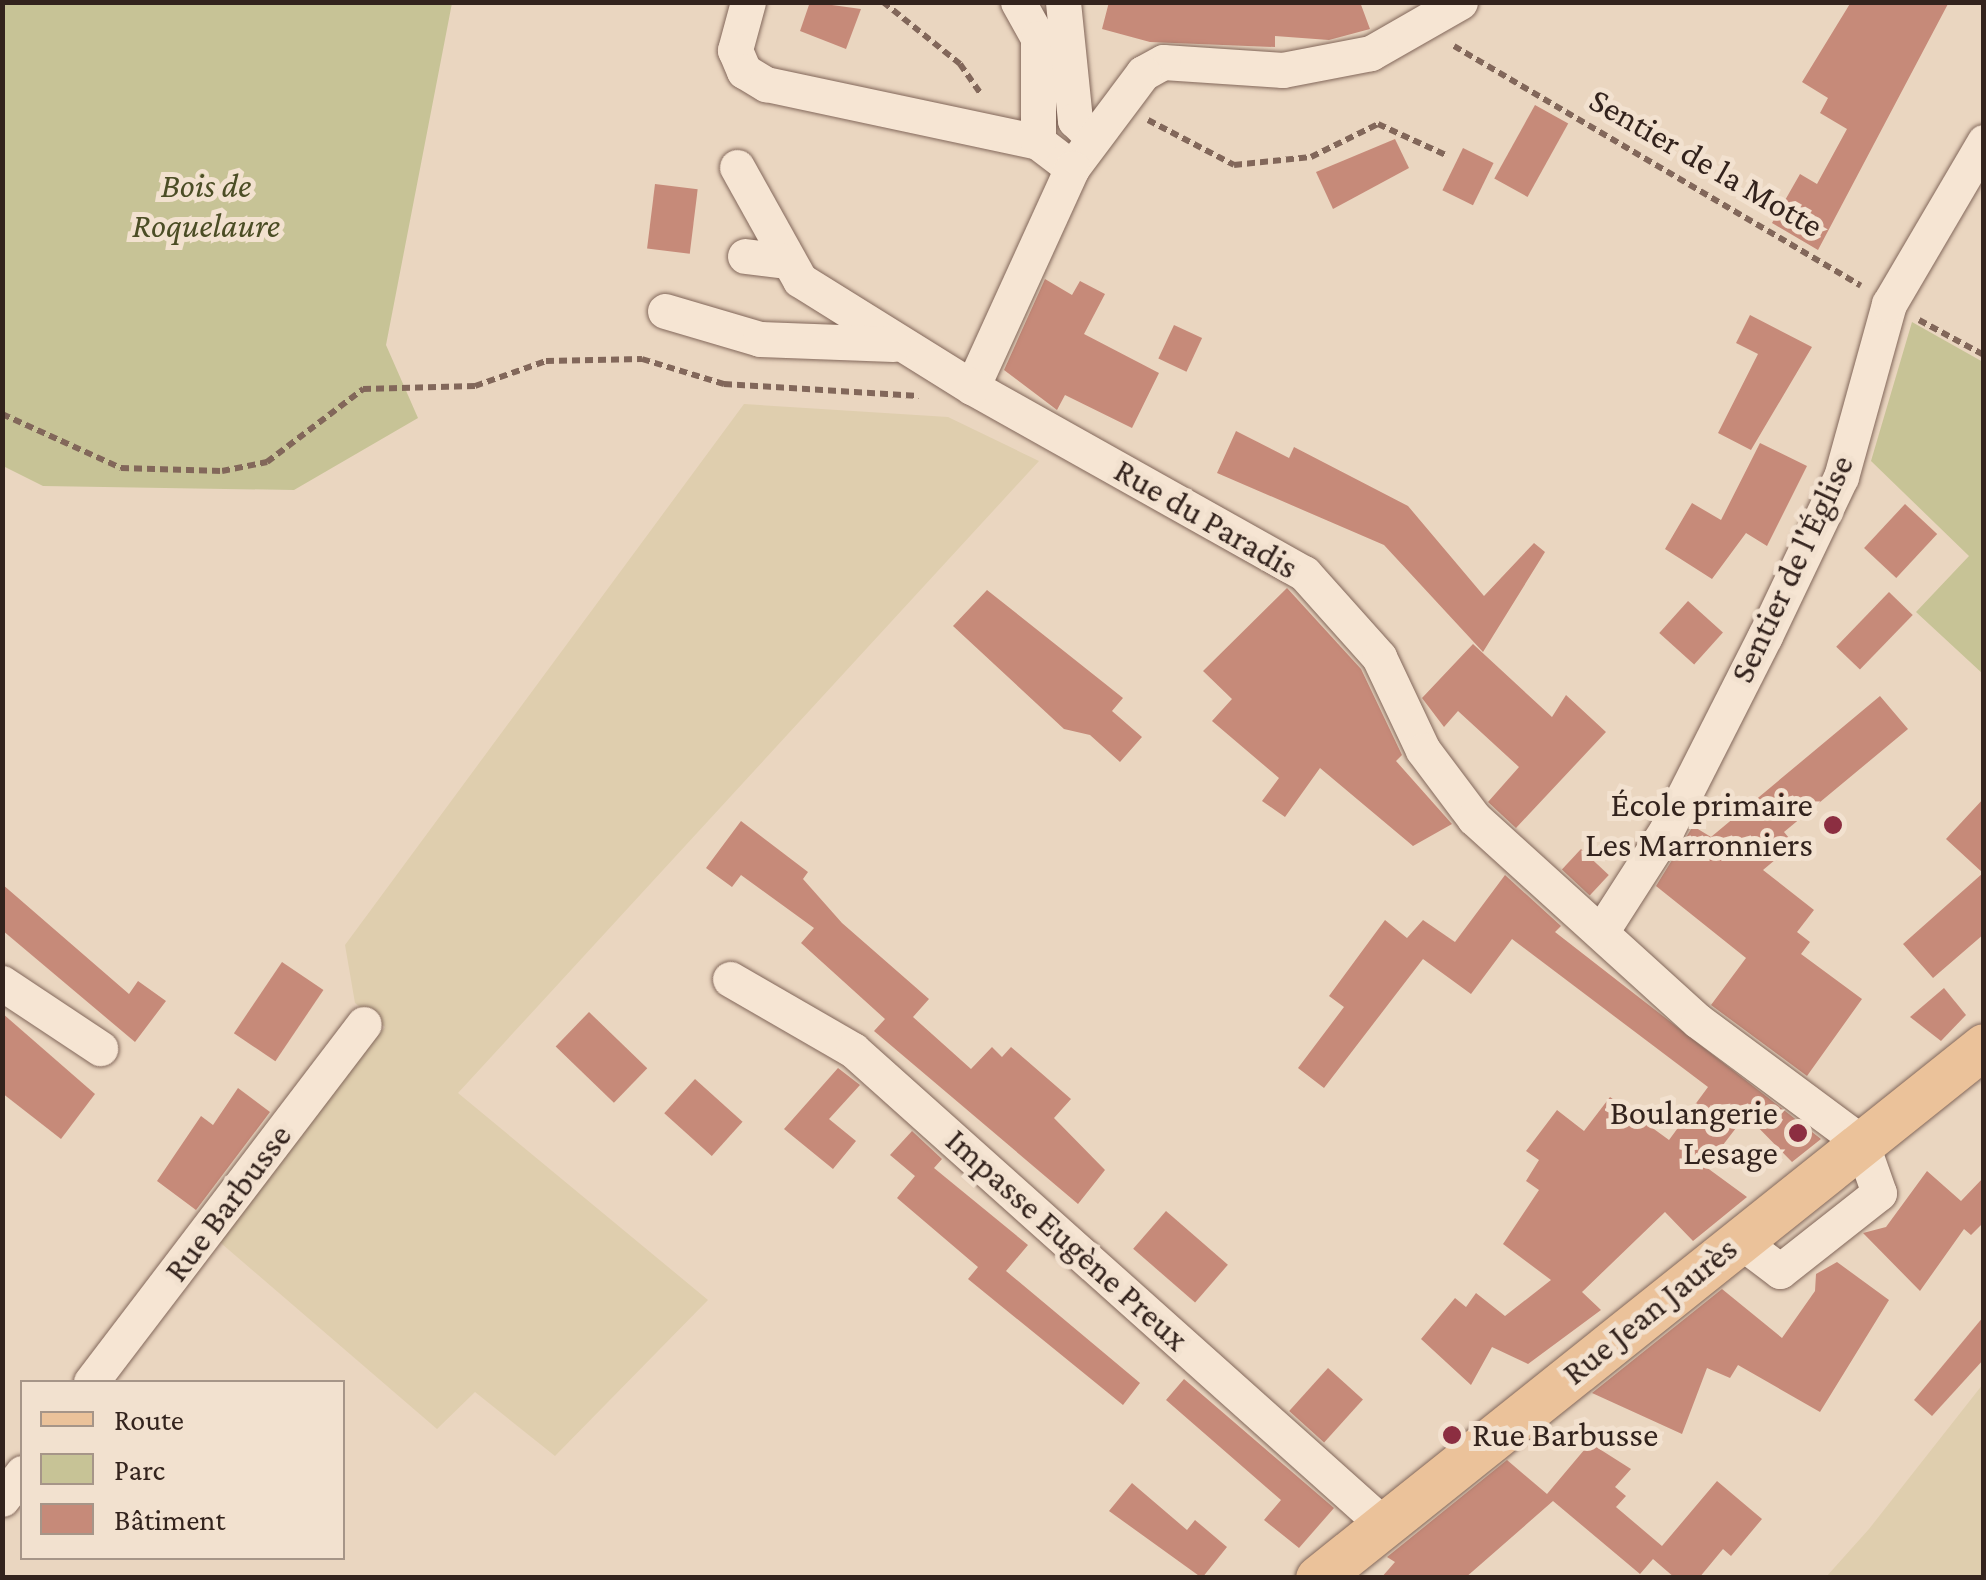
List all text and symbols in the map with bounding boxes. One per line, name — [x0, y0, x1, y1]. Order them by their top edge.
street label: Sentier de la Motte — [1582, 79, 1830, 247]
park label: Bois de Roquelaure — [132, 165, 280, 247]
street label: Rue du Paradis — [1106, 449, 1306, 589]
street label: Sentier de l'Église — [1721, 449, 1863, 689]
place label: École primaire Les Marronniers — [1585, 784, 1813, 866]
marker: École primaire Les Marronniers — [1822, 814, 1844, 836]
place label: Boulangerie Lesage — [1610, 1092, 1778, 1174]
street label: Rue Barbusse — [155, 1116, 301, 1290]
street label: Impasse Eugène Preux — [937, 1120, 1197, 1360]
marker: Boulangerie Lesage — [1787, 1122, 1809, 1144]
street label: Rue Jean Jaurès — [1554, 1228, 1746, 1394]
legend — [20, 1380, 345, 1560]
text: Route — [114, 1403, 184, 1436]
place label: Rue Barbusse — [1472, 1414, 1658, 1456]
marker: Rue Barbusse — [1441, 1424, 1463, 1446]
text: Parc — [114, 1453, 165, 1486]
text: Bâtiment — [114, 1503, 225, 1536]

